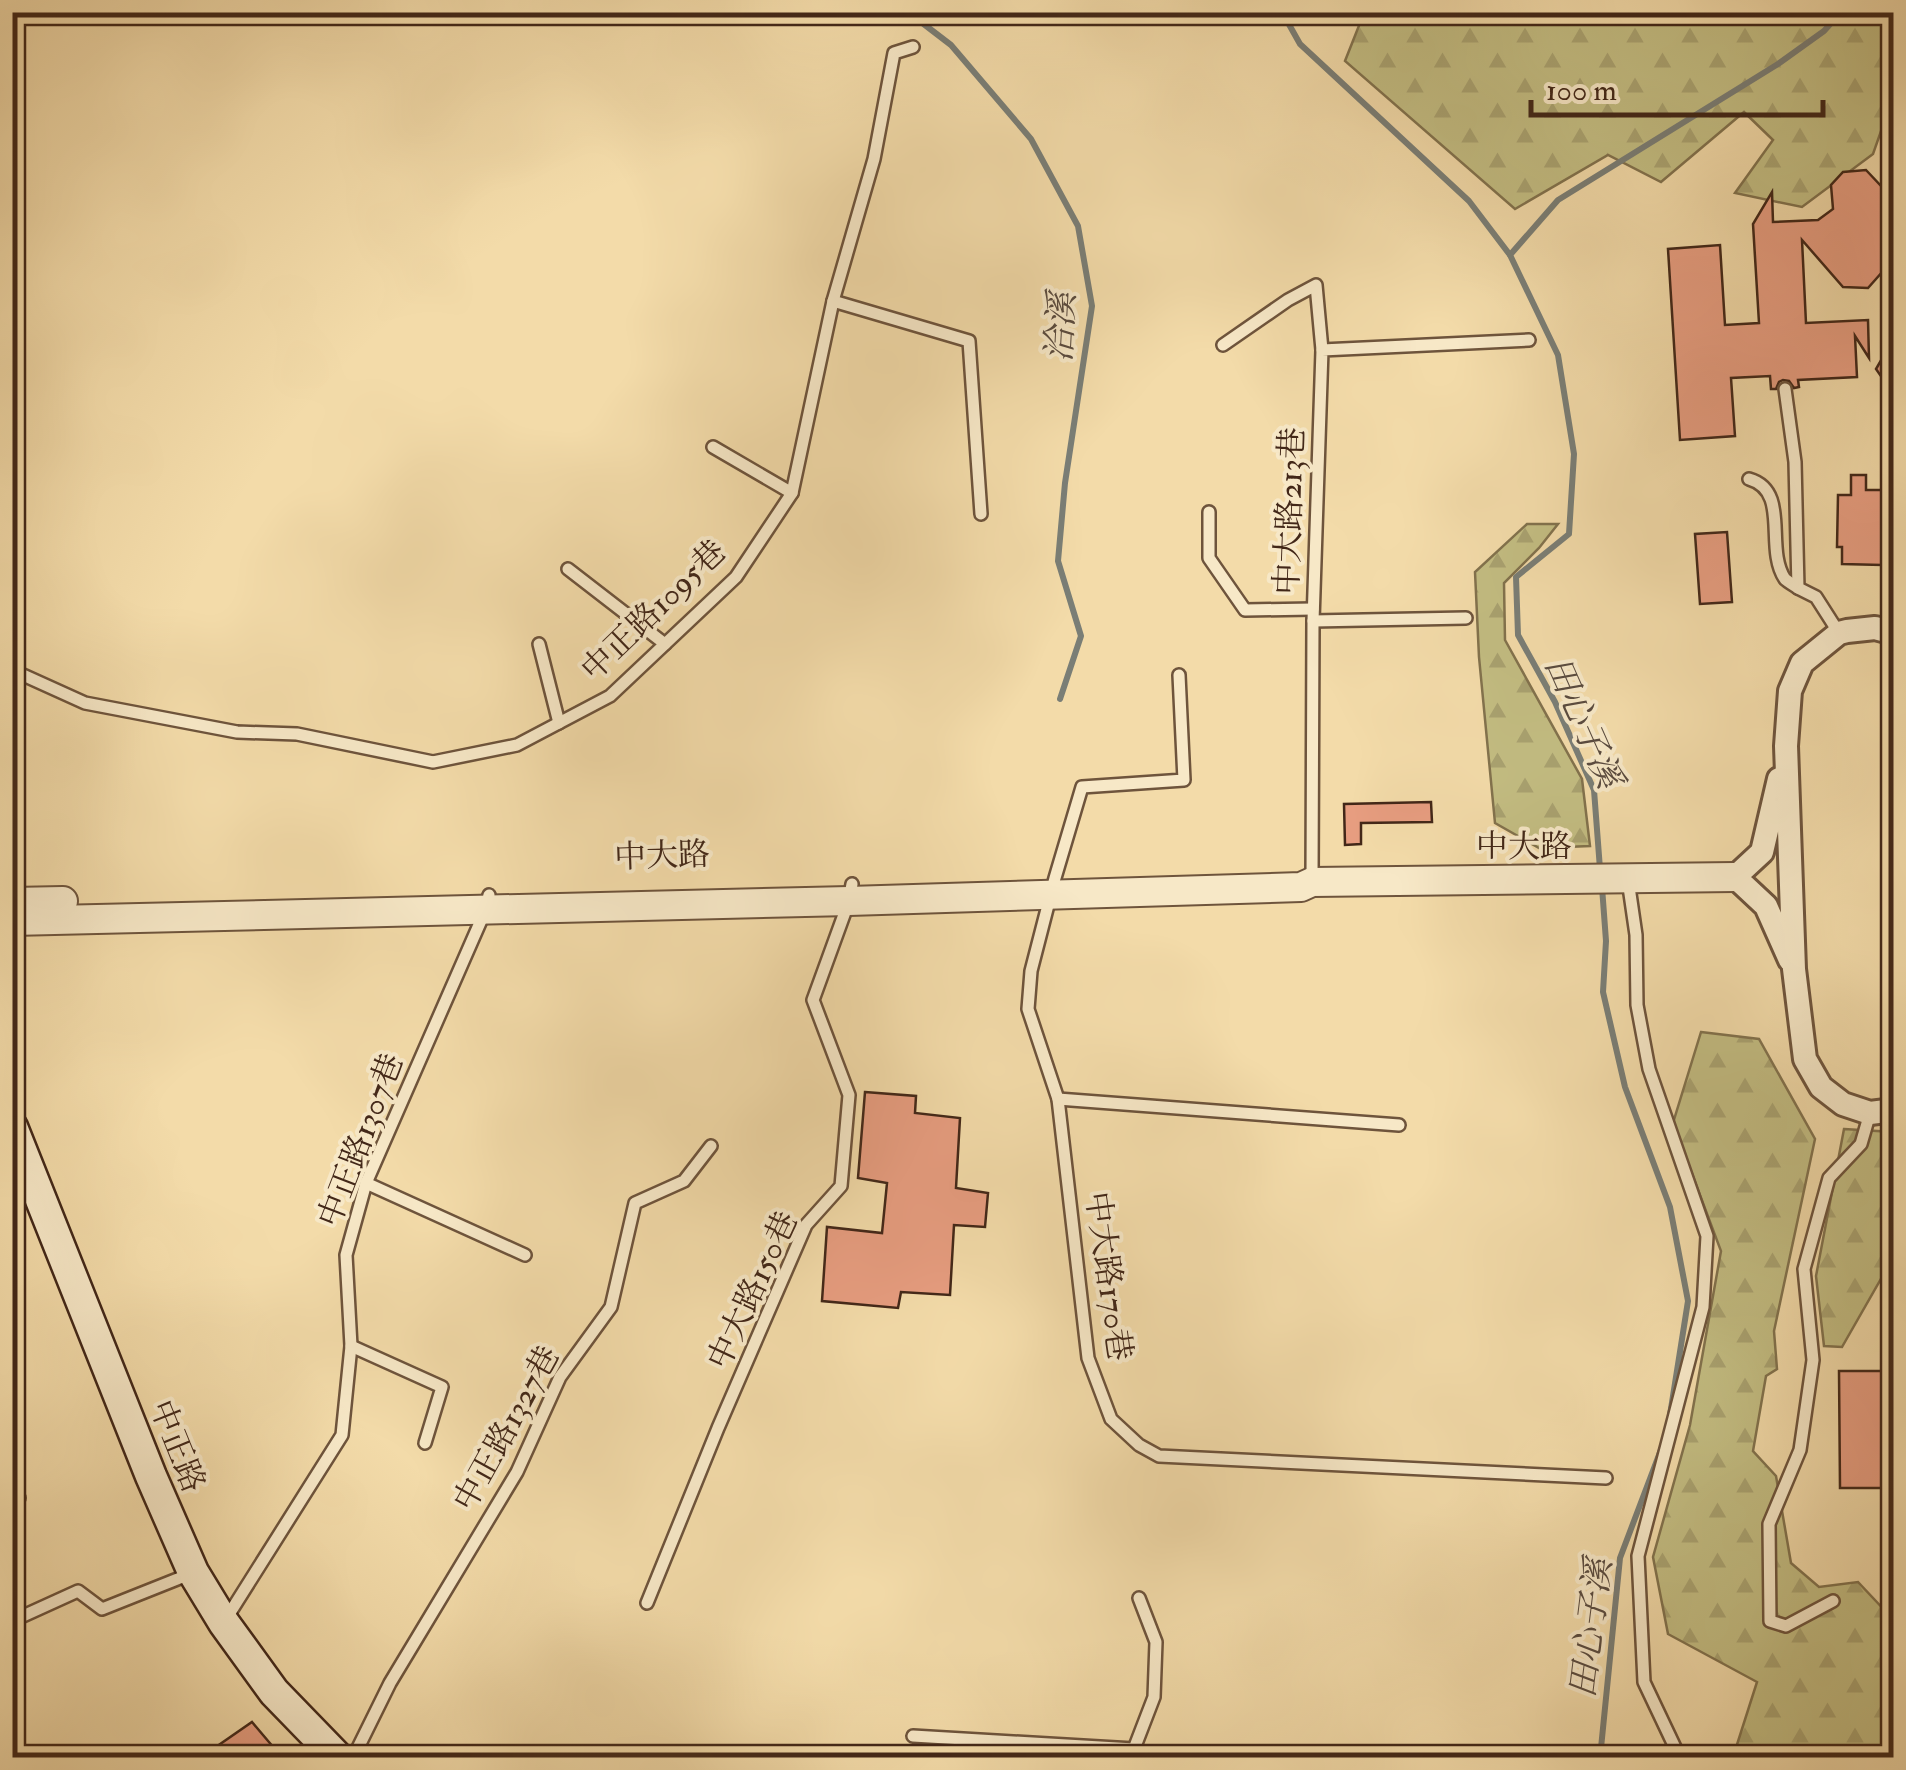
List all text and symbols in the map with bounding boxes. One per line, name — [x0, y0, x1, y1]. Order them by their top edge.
scale bar — [1531, 55, 1824, 117]
text: 100 m — [1546, 72, 1617, 109]
water label: 洽溪 — [1037, 287, 1085, 363]
street label: 中大路213巷 — [1267, 426, 1313, 596]
street label: 中正路1095巷 — [573, 532, 735, 690]
water label: 田心子溪 — [1535, 650, 1633, 799]
street label: 中大路 — [1476, 827, 1572, 867]
street label: 中大路 — [613, 834, 711, 878]
street label: 中正路1307巷 — [310, 1048, 412, 1233]
street label: 中大路170巷 — [1076, 1189, 1140, 1363]
street label: 中大路150巷 — [699, 1205, 807, 1376]
street label: 中正路1327巷 — [445, 1339, 569, 1518]
street label: 中正路 — [141, 1394, 214, 1498]
water label: 田心子溪 — [1561, 1552, 1622, 1700]

